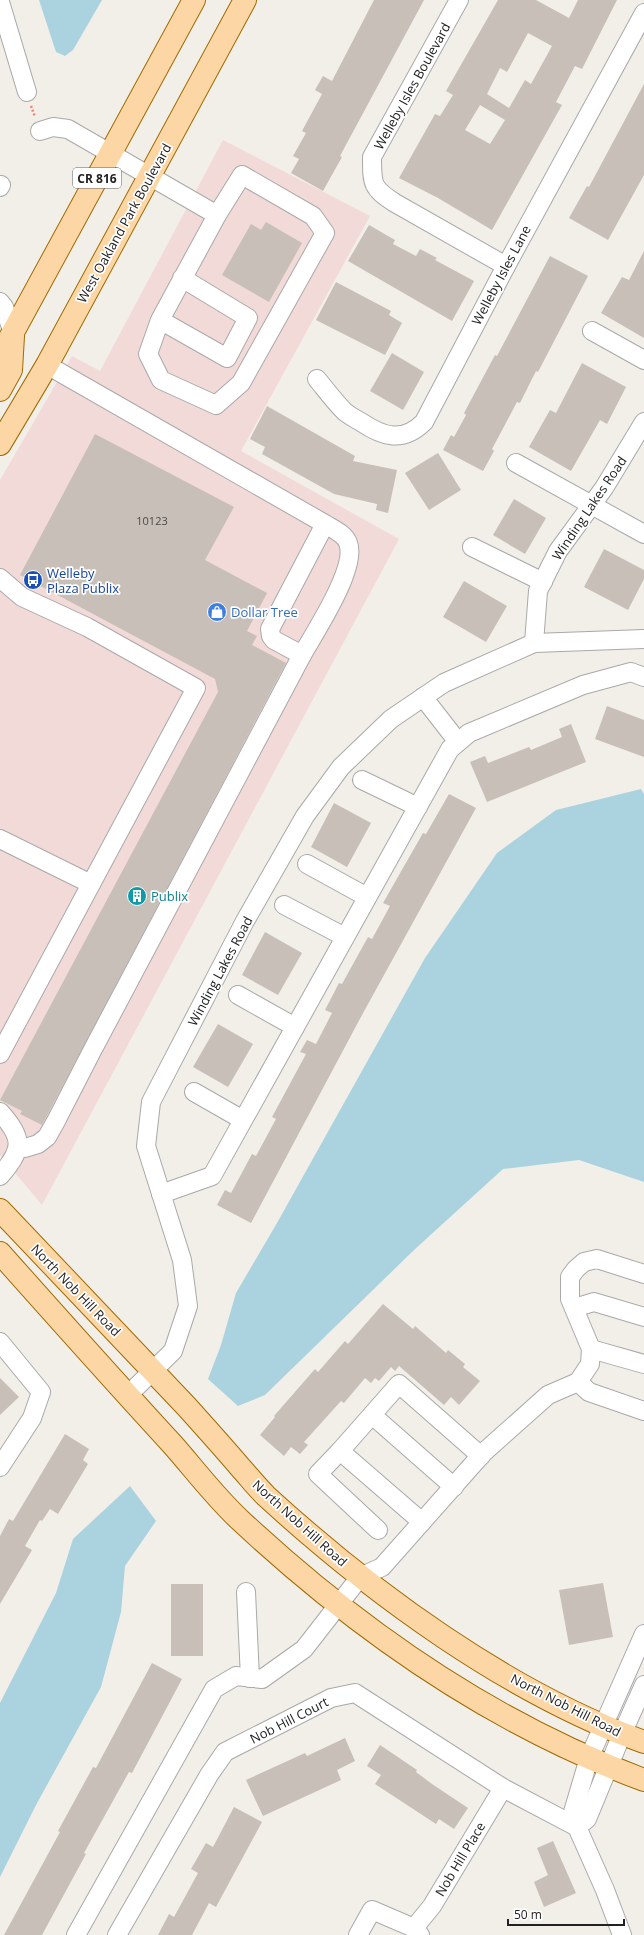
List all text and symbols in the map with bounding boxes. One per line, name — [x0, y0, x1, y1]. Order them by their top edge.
street label: Welleby Isles Boulevard — [370, 19, 454, 153]
street label: West Oakland Park Boulevard — [73, 140, 175, 306]
road number: CR 816 — [73, 168, 121, 188]
street label: Welleby Isles Lane — [467, 222, 535, 328]
street label: Winding Lakes Road — [548, 453, 630, 563]
house number: 10123 — [136, 513, 168, 528]
place label: Welleby Plaza Publix — [47, 564, 119, 597]
bus stop icon: Welleby Plaza Publix — [22, 569, 44, 591]
shop icon: Dollar Tree — [206, 601, 228, 623]
place label: Dollar Tree — [231, 603, 298, 621]
building icon: Publix — [126, 885, 148, 907]
place label: Publix — [151, 887, 188, 905]
street label: Winding Lakes Road — [184, 913, 256, 1029]
street label: North Nob Hill Road — [27, 1240, 125, 1340]
street label: North Nob Hill Road — [249, 1476, 351, 1570]
street label: North Nob Hill Road — [508, 1669, 624, 1741]
street label: Nob Hill Court — [247, 1692, 332, 1747]
street label: Nob Hill Place — [431, 1819, 489, 1899]
scale bar — [508, 1901, 624, 1927]
text: 50 m — [514, 1906, 542, 1923]

